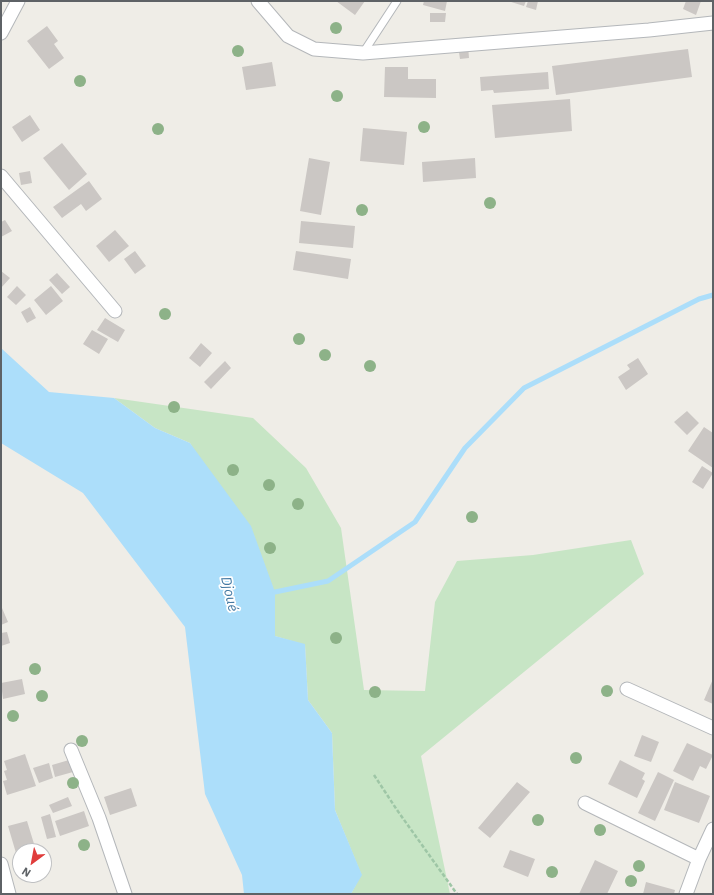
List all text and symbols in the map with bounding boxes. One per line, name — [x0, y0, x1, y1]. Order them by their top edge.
water label: Djoué — [217, 575, 241, 613]
north arrow — [12, 843, 52, 883]
text: N — [19, 864, 33, 880]

